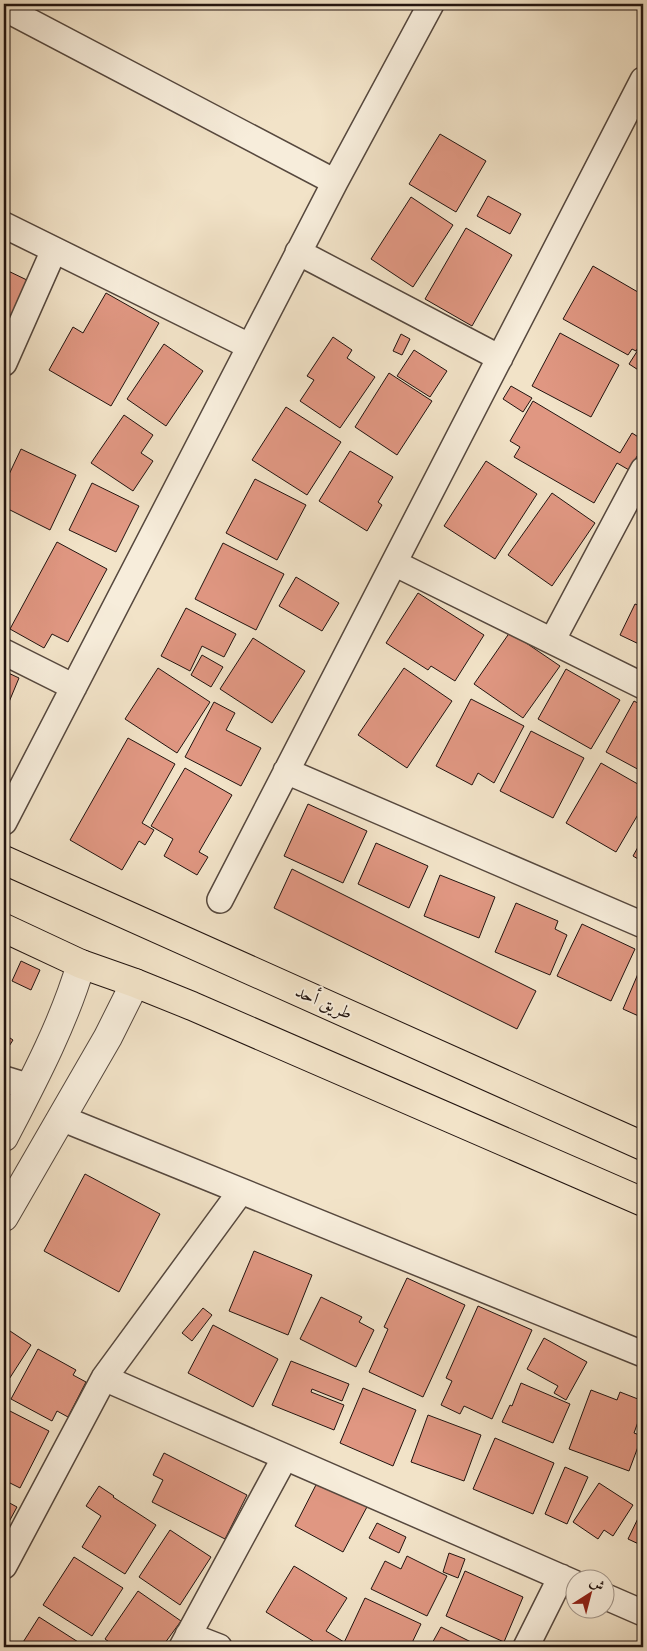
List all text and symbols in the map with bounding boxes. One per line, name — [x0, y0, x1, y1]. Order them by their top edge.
street label: طريق أحد — [292, 978, 357, 1025]
north arrow — [564, 1568, 614, 1618]
text: ش — [586, 1572, 609, 1596]

